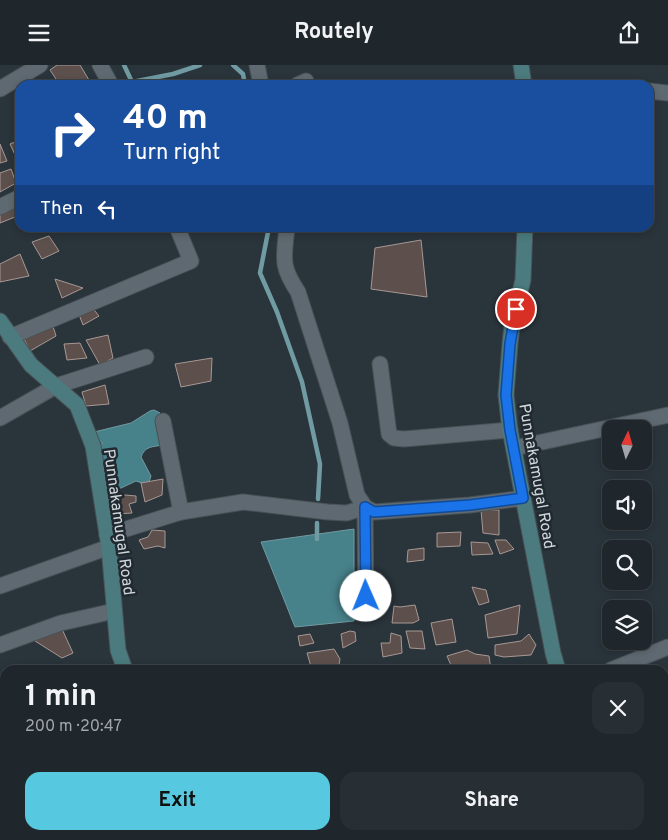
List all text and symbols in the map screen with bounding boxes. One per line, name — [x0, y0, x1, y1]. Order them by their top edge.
icon: menu — [25, 19, 53, 47]
text: Routely — [294, 19, 374, 46]
icon: share — [615, 19, 643, 47]
text: 40 m — [123, 97, 208, 141]
icon: right — [40, 100, 105, 165]
text: Turn right — [123, 140, 220, 167]
icon: left — [93, 195, 121, 223]
text: Then — [40, 197, 83, 221]
pin — [495, 288, 537, 330]
icon: arrive — [502, 295, 530, 323]
street label: Punnakamugal Road — [513, 402, 559, 551]
north arrow — [602, 420, 652, 470]
map controls — [602, 420, 652, 650]
street label: Punnakamugal Road — [98, 448, 138, 597]
button: sound — [602, 480, 652, 530]
button: search — [602, 540, 652, 590]
position arrow — [339, 569, 391, 621]
button: layers — [602, 600, 652, 650]
text: 1 min — [25, 679, 97, 716]
button: close — [592, 682, 644, 734]
text: 200 m · 20:47 — [25, 717, 122, 737]
button: Exit — [25, 772, 330, 830]
button: Share — [340, 772, 644, 830]

